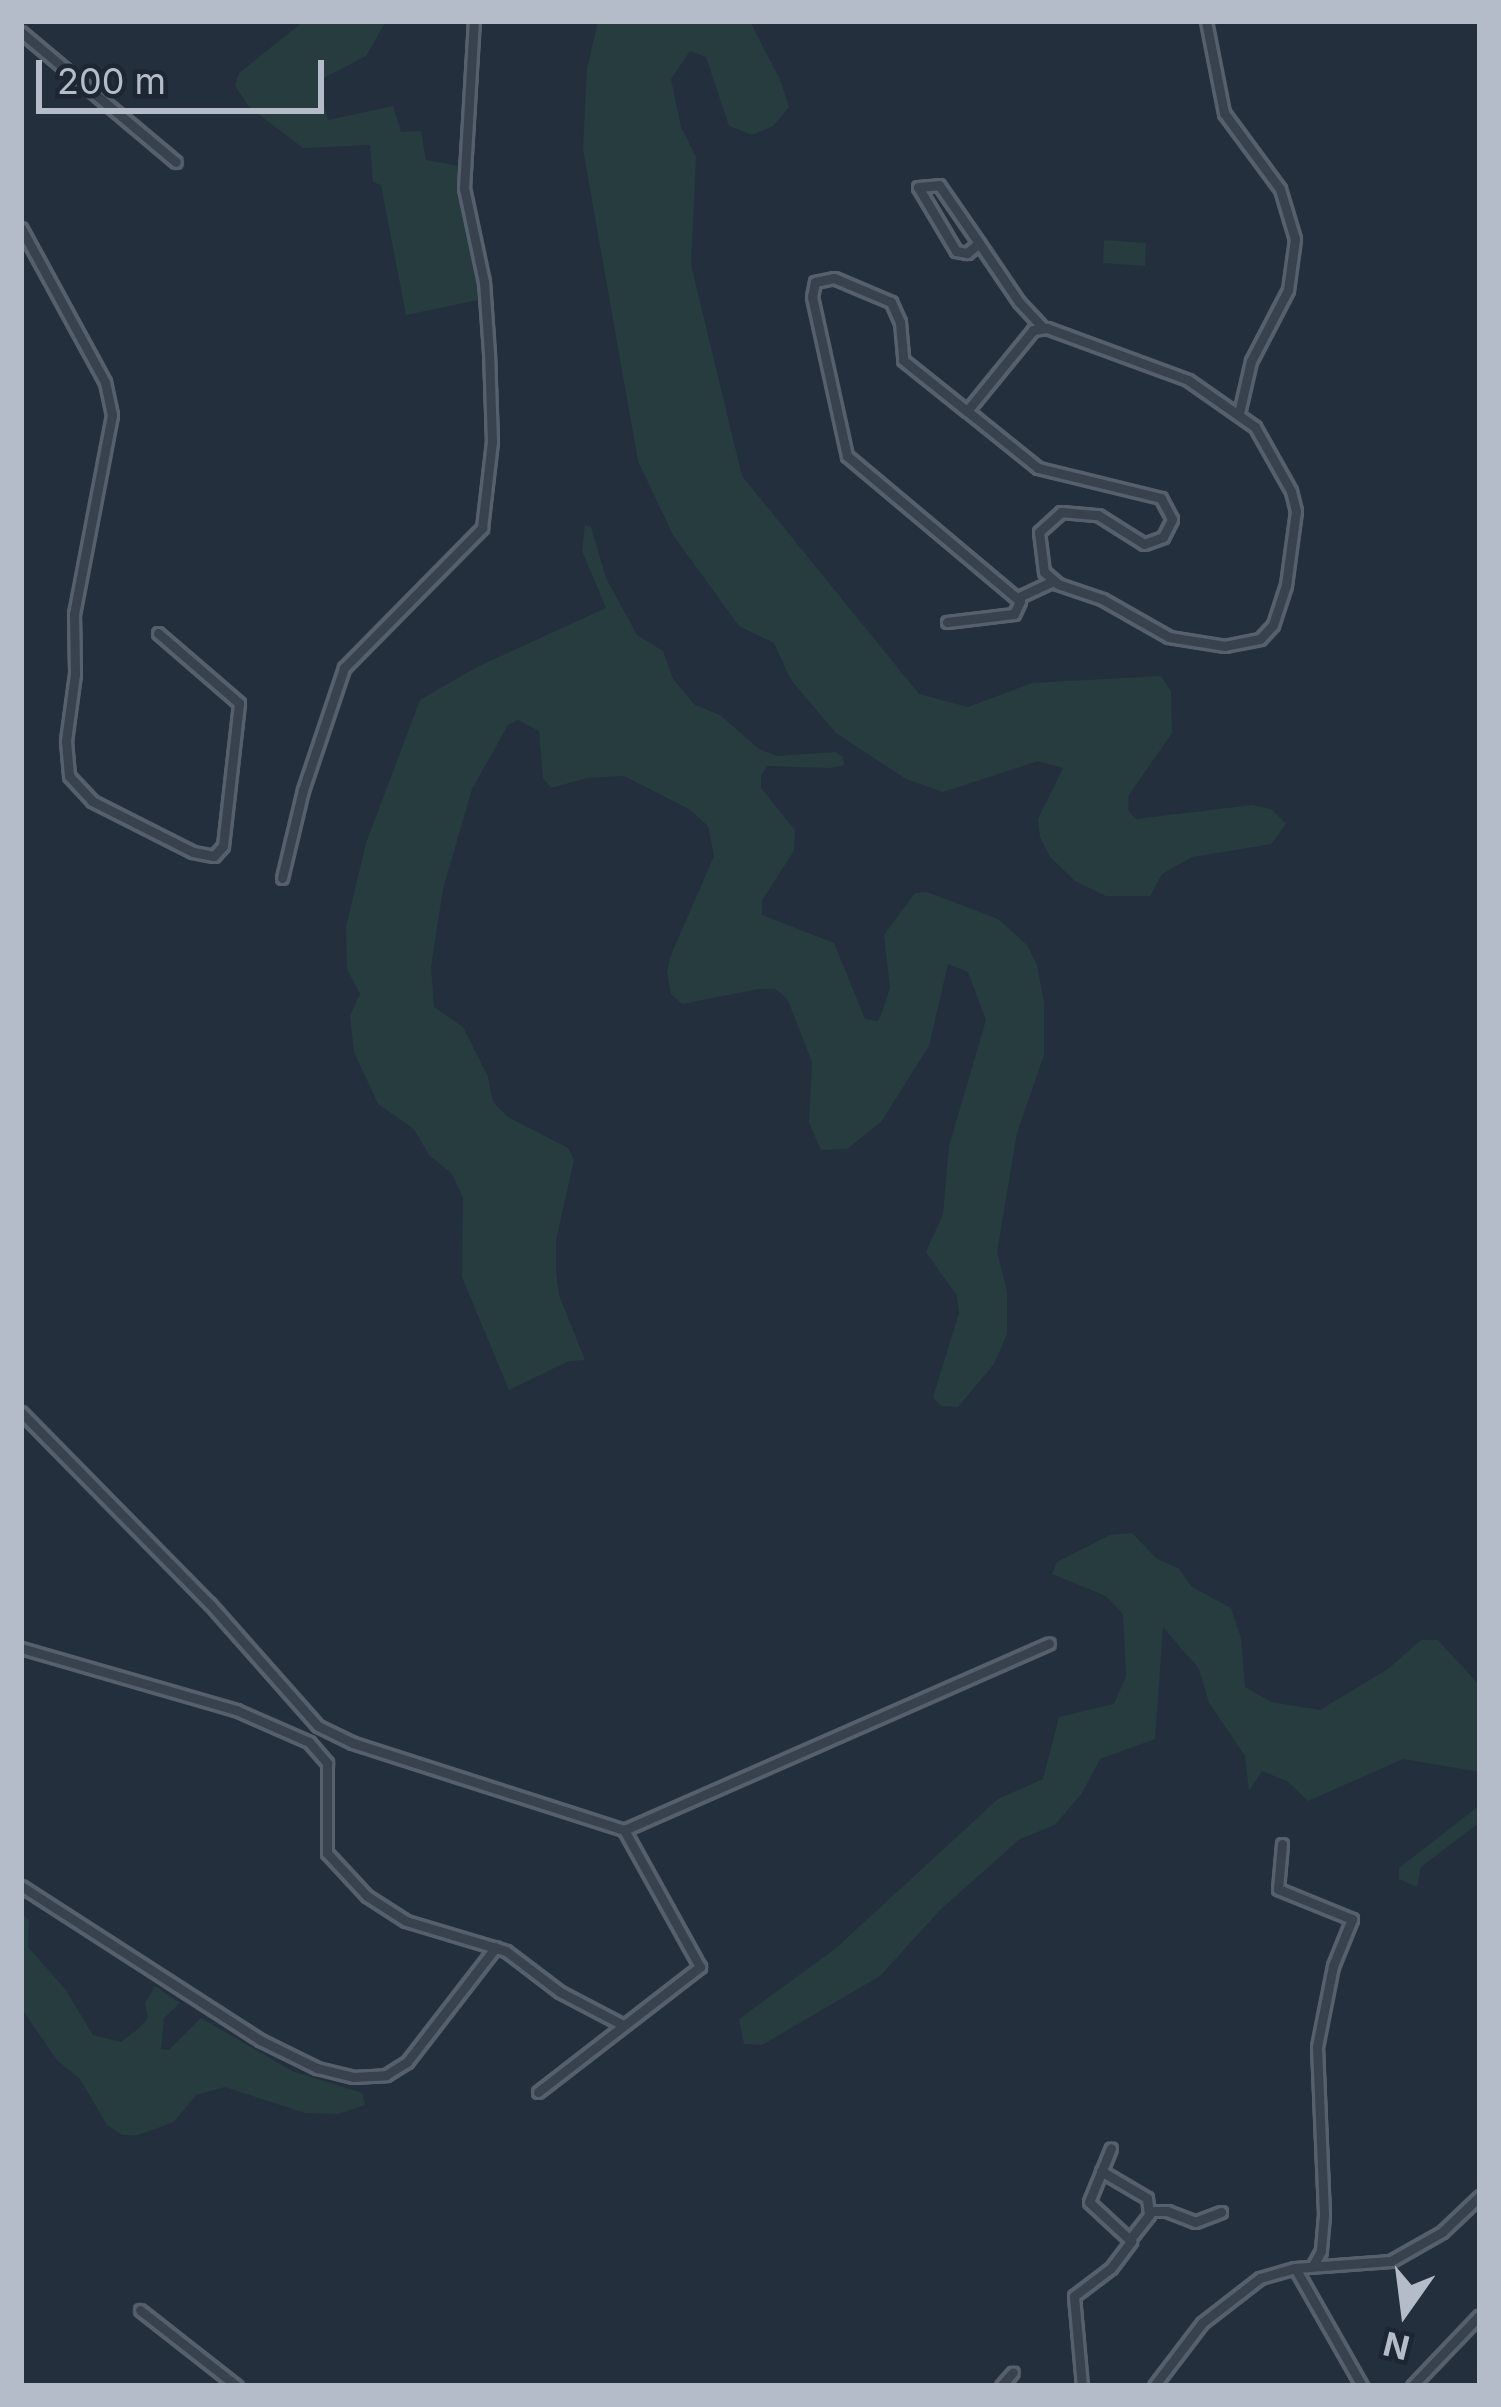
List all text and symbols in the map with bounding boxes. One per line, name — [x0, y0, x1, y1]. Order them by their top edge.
scale bar — [42, 36, 330, 110]
text: 200 m — [57, 59, 166, 103]
north arrow — [1345, 2251, 1465, 2371]
text: N — [1379, 2323, 1413, 2368]

